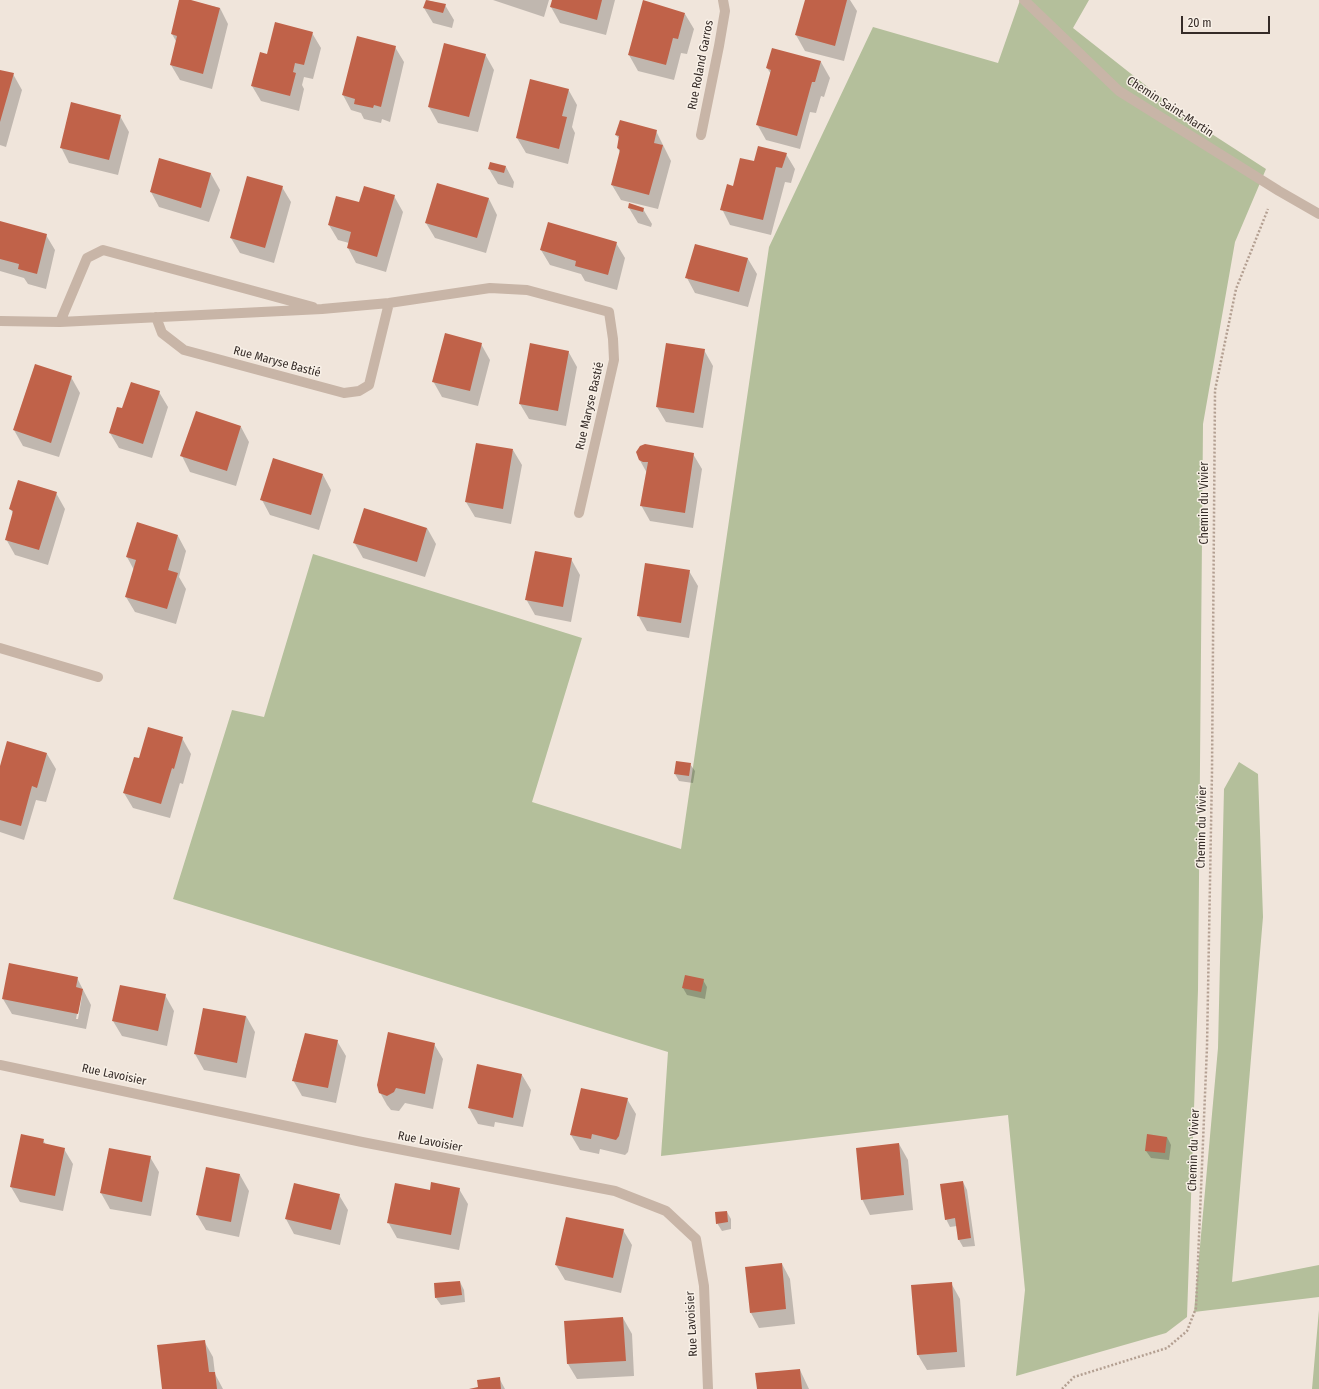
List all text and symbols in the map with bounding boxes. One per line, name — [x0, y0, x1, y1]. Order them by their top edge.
scale bar — [1183, 8, 1272, 34]
text: 20 m — [1188, 16, 1212, 30]
street label: Rue Roland Garros — [685, 19, 717, 111]
street label: Chemin Saint-Martin — [1124, 74, 1216, 140]
street label: Rue Maryse Bastié — [232, 343, 322, 381]
street label: Rue Maryse Bastié — [573, 361, 607, 451]
street label: Chemin du Vivier — [1198, 462, 1212, 544]
street label: Chemin du Vivier — [1194, 785, 1210, 869]
street label: Rue Lavoisier — [81, 1061, 147, 1089]
street label: Chemin du Vivier — [1185, 1108, 1203, 1192]
street label: Rue Lavoisier — [397, 1129, 463, 1155]
street label: Rue Lavoisier — [683, 1291, 701, 1357]

